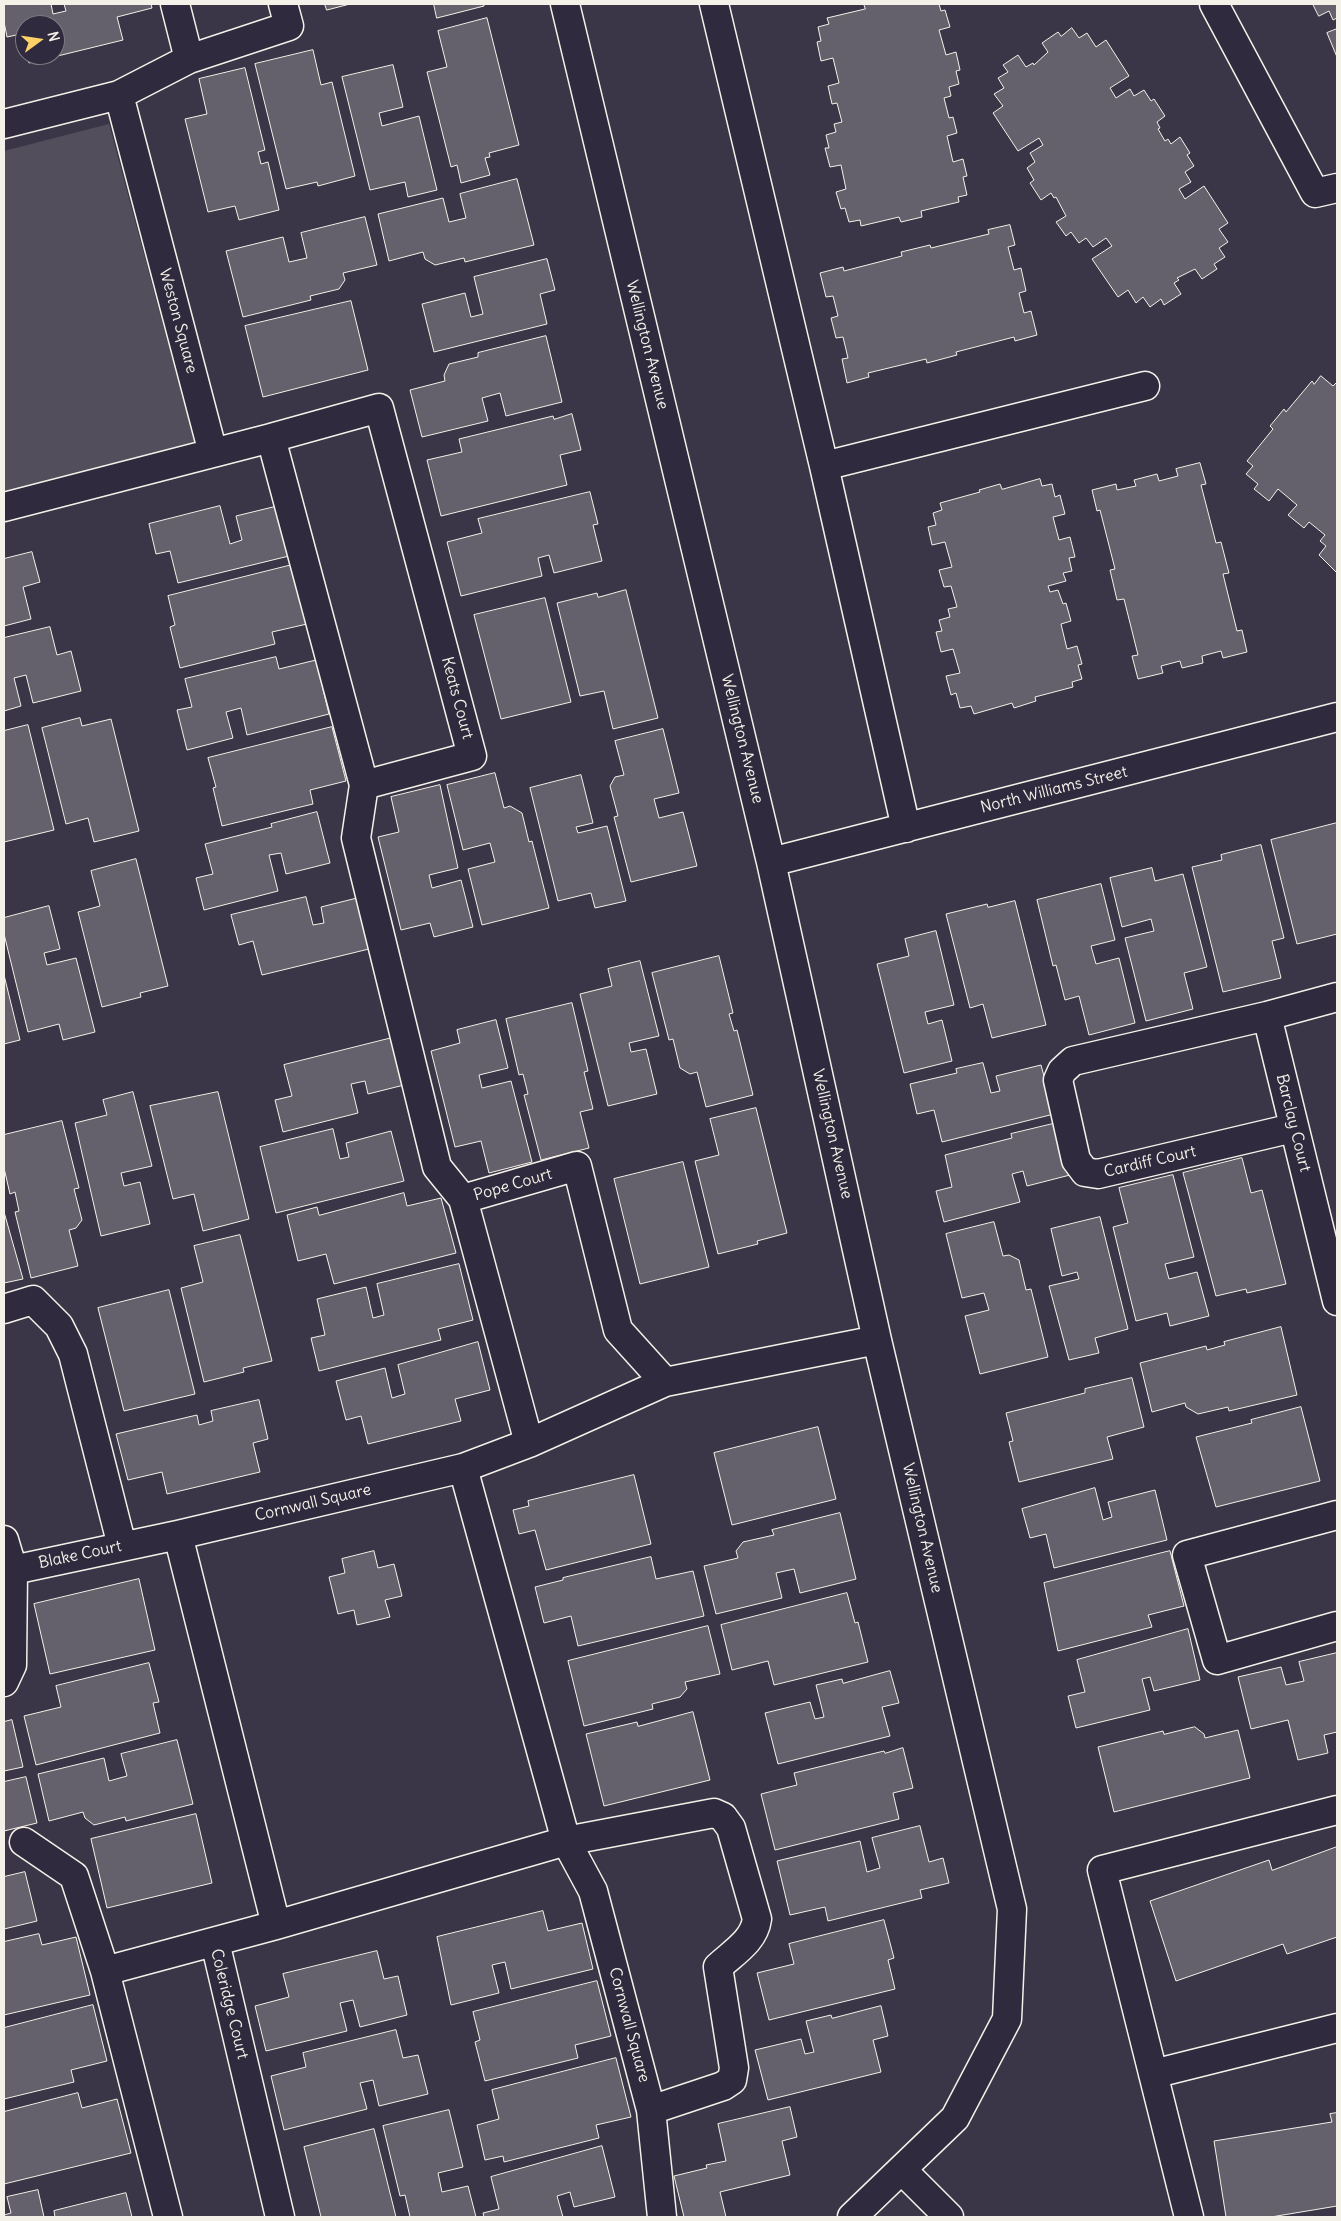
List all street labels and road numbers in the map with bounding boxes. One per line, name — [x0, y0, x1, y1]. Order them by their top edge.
street label: Weston Square — [155, 266, 201, 376]
street label: Wellington Avenue — [622, 278, 672, 412]
street label: Keats Court — [437, 655, 477, 741]
street label: Wellington Avenue — [717, 672, 767, 806]
street label: North Williams Street — [979, 762, 1129, 818]
street label: Wellington Avenue — [808, 1067, 856, 1201]
street label: Barclay Court — [1272, 1072, 1314, 1174]
street label: Cardiff Court — [1102, 1142, 1198, 1182]
street label: Pope Court — [472, 1165, 554, 1205]
street label: Wellington Avenue — [898, 1461, 946, 1595]
street label: Cornwall Square — [253, 1480, 373, 1526]
street label: Blake Court — [37, 1537, 123, 1573]
street label: Coleridge Court — [206, 1947, 252, 2061]
street label: Cornwall Square — [604, 1965, 654, 2085]

